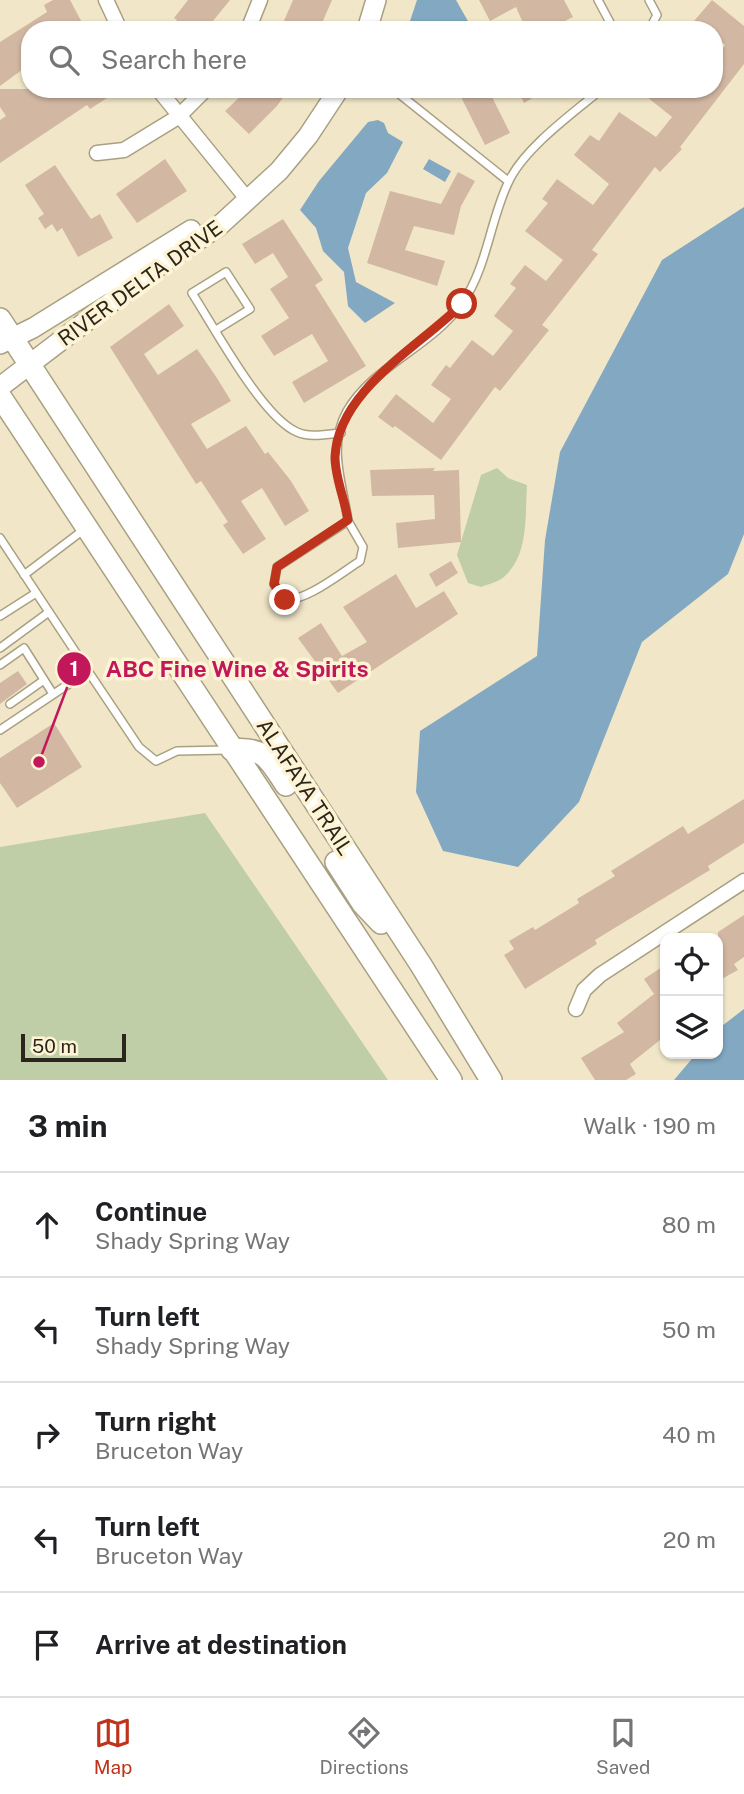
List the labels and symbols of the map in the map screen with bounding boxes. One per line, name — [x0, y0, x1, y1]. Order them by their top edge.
street label: RIVER DELTA DRIVE — [53, 215, 227, 351]
route start — [446, 288, 477, 319]
route end — [269, 584, 300, 615]
callout: ABC Fine Wine & Spirits — [56, 647, 383, 691]
text: ABC Fine Wine & Spirits — [105, 655, 369, 682]
text: 1 — [70, 656, 79, 681]
street label: ALAFAYA TRAIL — [252, 714, 358, 860]
scale bar — [21, 1031, 126, 1063]

